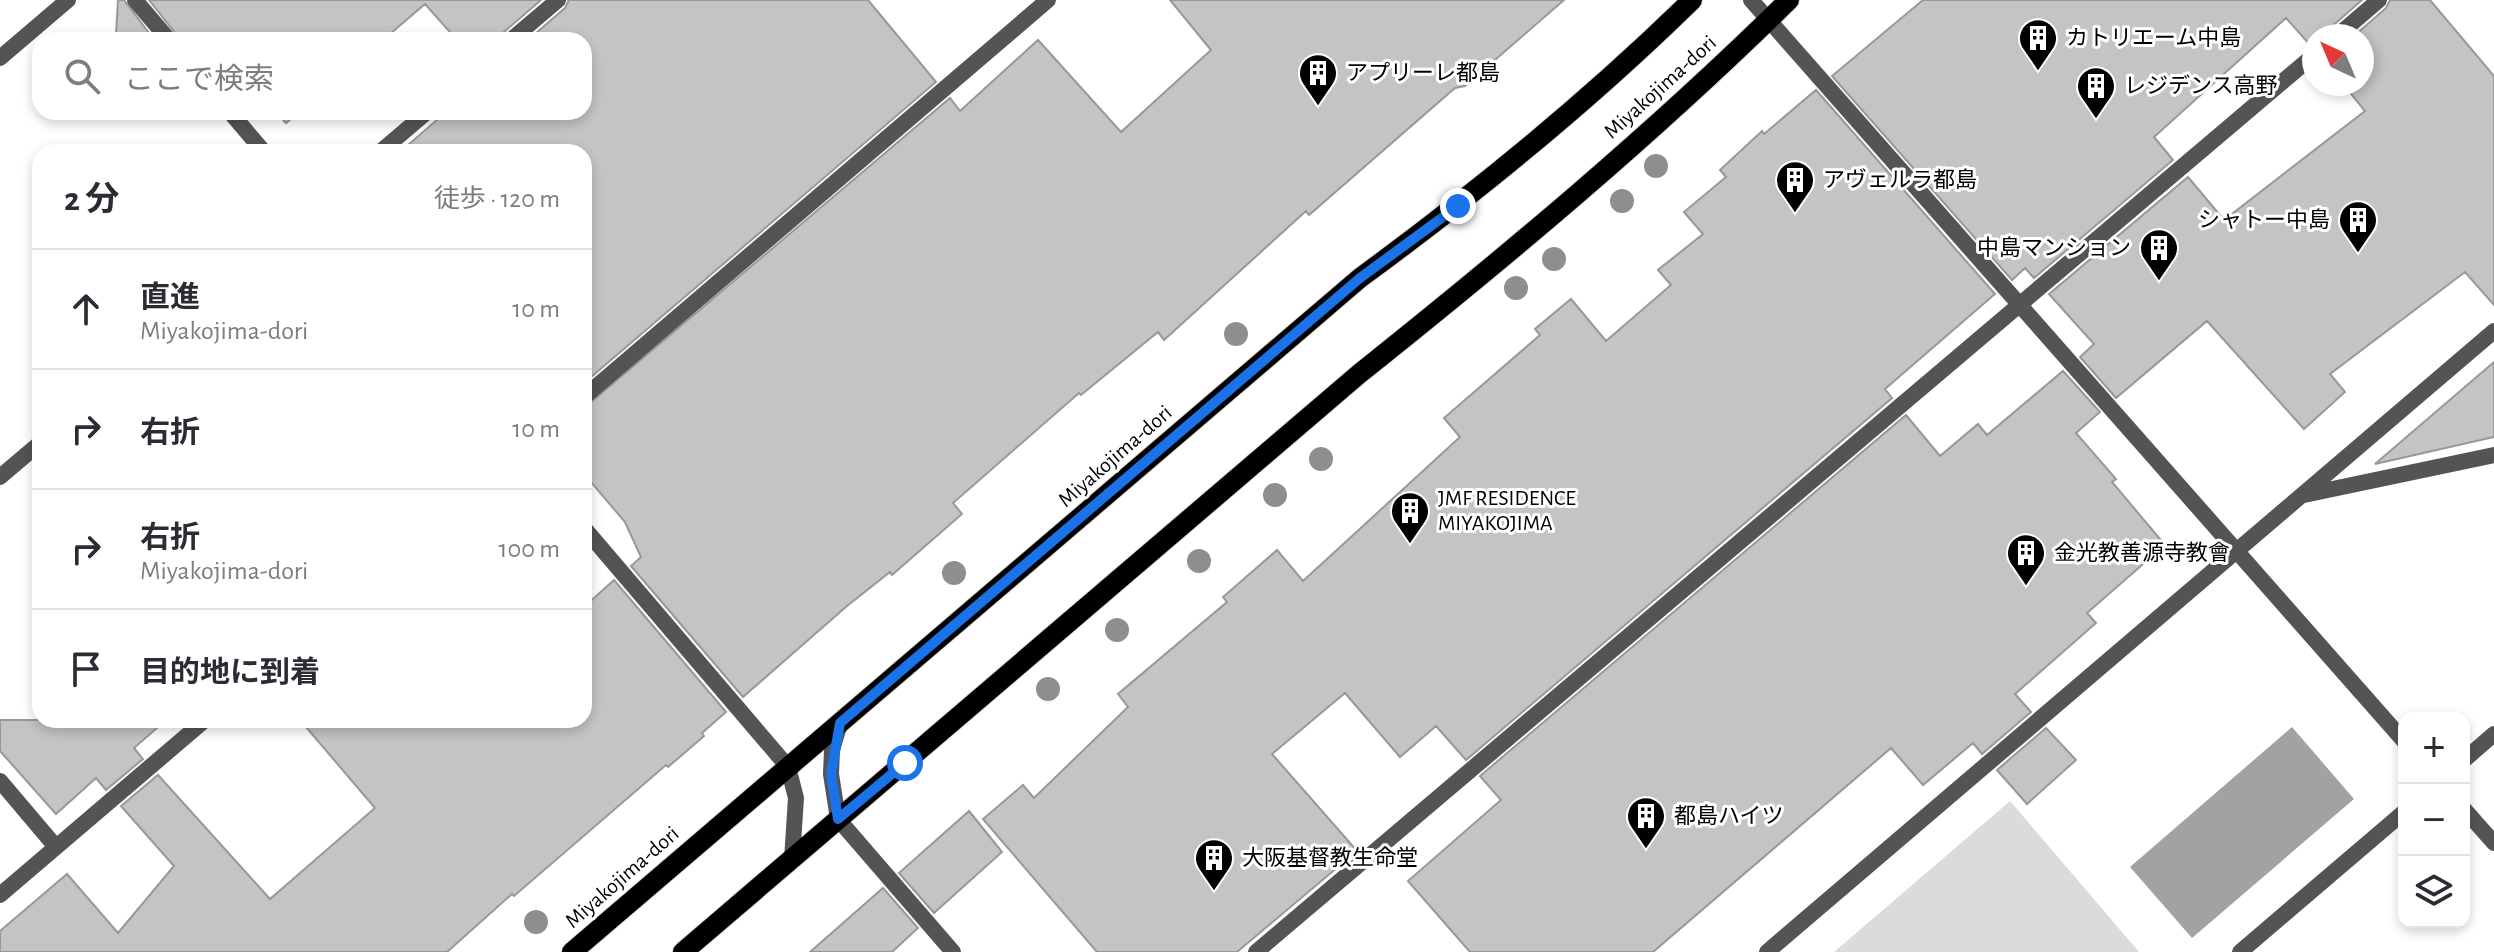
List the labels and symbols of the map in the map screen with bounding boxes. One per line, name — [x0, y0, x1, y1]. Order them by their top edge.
building icon: カトリエーム中島 — [2017, 17, 2059, 72]
north arrow — [2302, 24, 2374, 96]
place label: カトリエーム中島 — [2066, 26, 2241, 49]
street label: Miyakojima-dori — [1600, 31, 1720, 143]
building icon: アプリーレ都島 — [1297, 52, 1339, 107]
place label: アプリーレ都島 — [1346, 61, 1500, 84]
building icon: レジデンス高野 — [2075, 65, 2117, 120]
place label: レジデンス高野 — [2124, 74, 2278, 97]
building icon: アヴェルラ都島 — [1774, 159, 1816, 214]
place label: アヴェルラ都島 — [1823, 168, 1977, 191]
route end — [1440, 188, 1476, 224]
building icon: シャトー中島 — [2337, 199, 2379, 254]
place label: シャトー中島 — [2198, 208, 2330, 231]
building icon: 中島マンション — [2138, 227, 2180, 282]
place label: 中島マンション — [1977, 236, 2131, 259]
street label: Miyakojima-dori — [1054, 401, 1176, 511]
place label: JMF RESIDENCE MIYAKOJIMA — [1438, 487, 1576, 534]
building icon: JMF RESIDENCE MIYAKOJIMA — [1389, 490, 1431, 545]
building icon: 金光教善源寺教會 — [2005, 532, 2047, 587]
place label: 金光教善源寺教會 — [2054, 541, 2230, 564]
route start — [887, 745, 923, 781]
building icon: 都島ハイツ — [1625, 795, 1667, 850]
place label: 都島ハイツ — [1674, 804, 1784, 827]
street label: Miyakojima-dori — [561, 822, 683, 932]
building icon: 大阪基督教生命堂 — [1193, 837, 1235, 892]
place label: 大阪基督教生命堂 — [1242, 846, 1418, 869]

